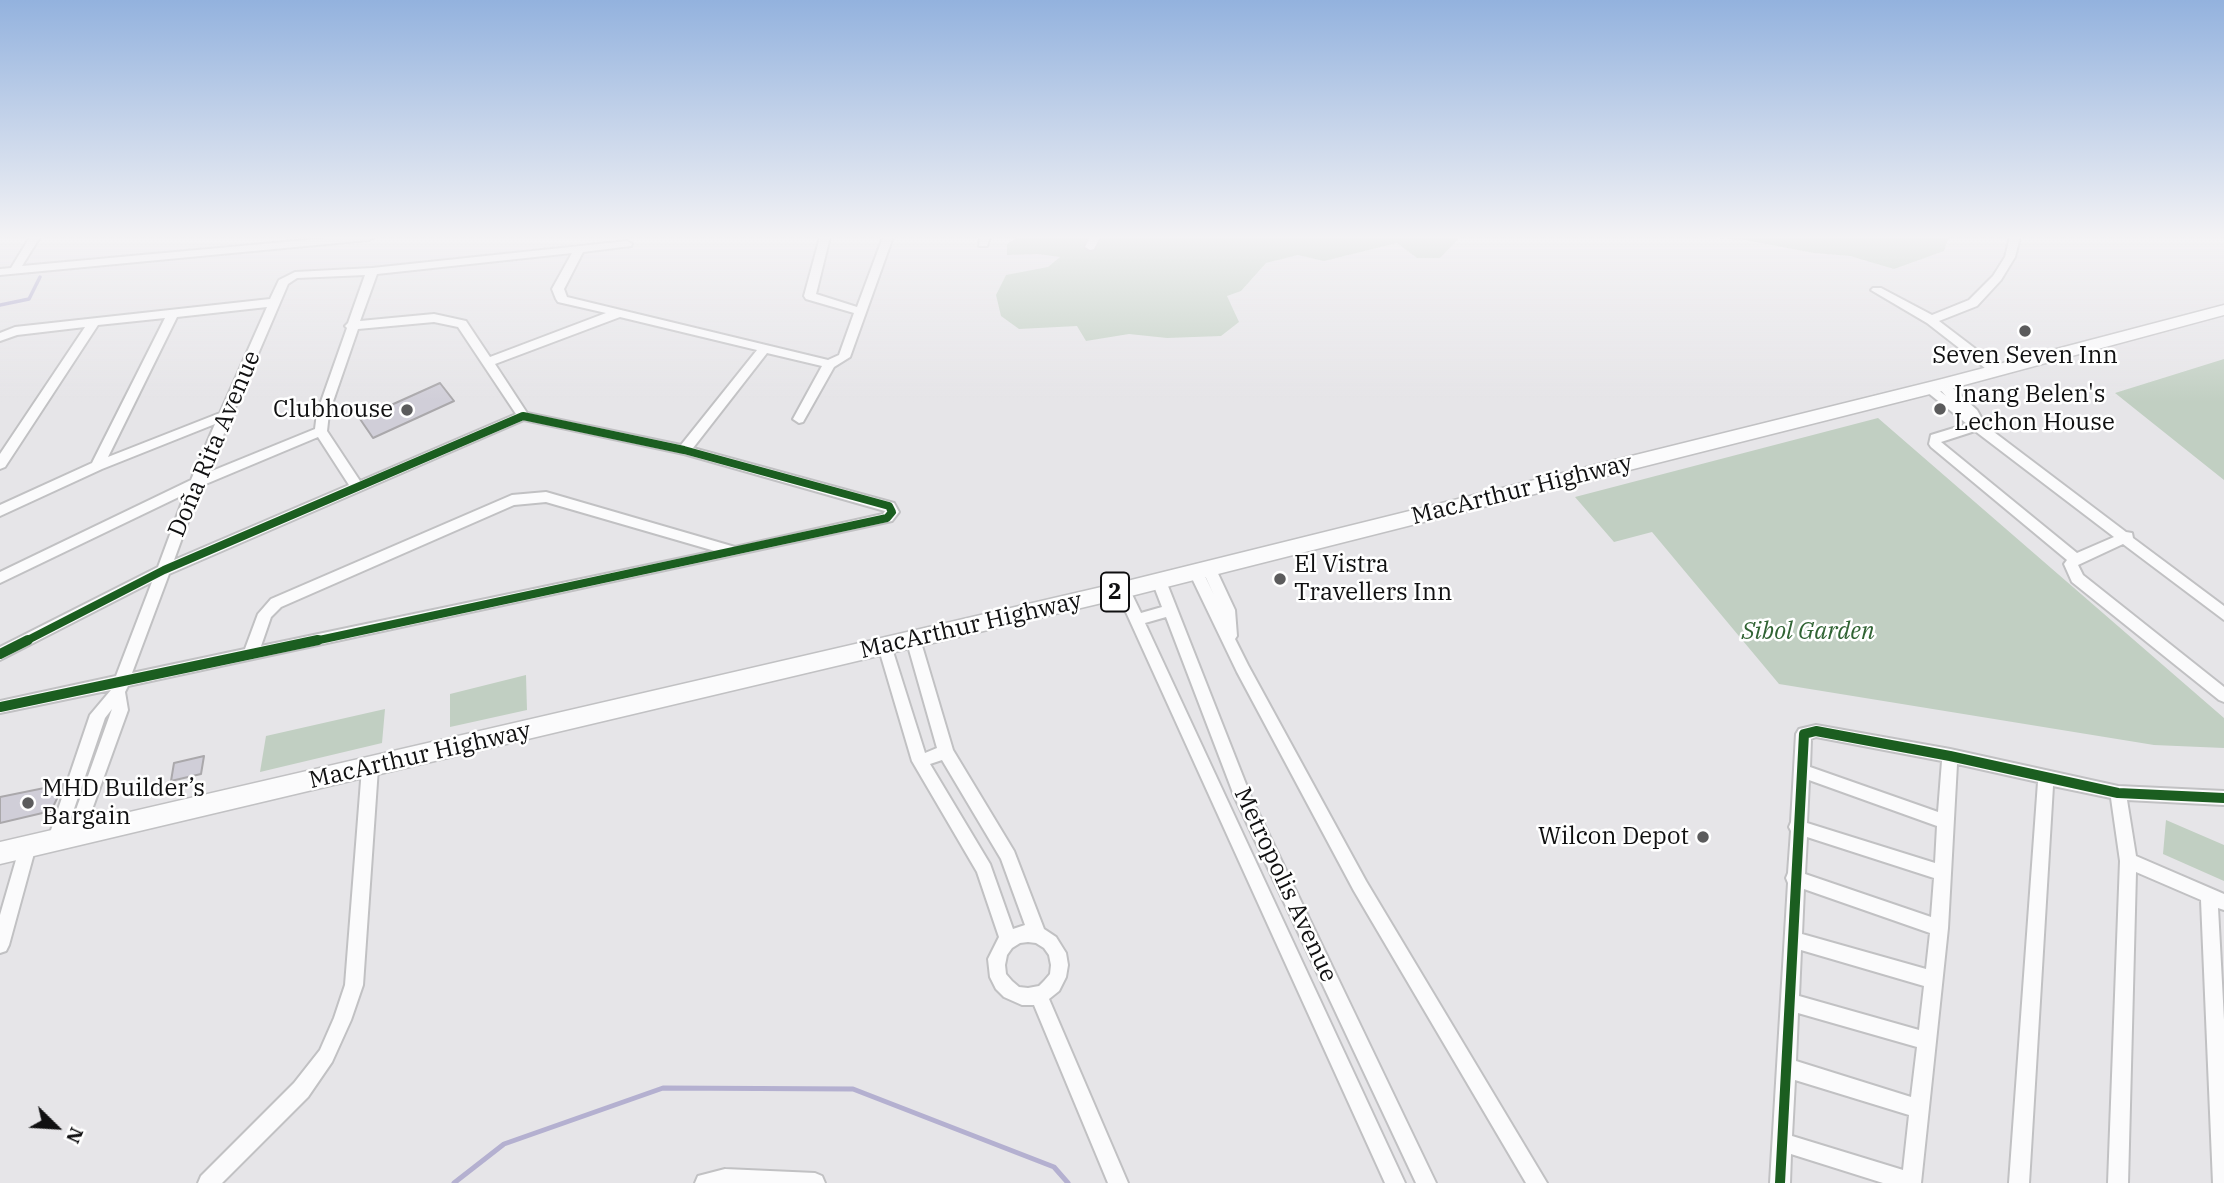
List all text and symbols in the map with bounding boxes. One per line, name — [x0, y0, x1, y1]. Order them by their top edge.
marker: Seven Seven Inn — [2017, 323, 2033, 339]
place label: Seven Seven Inn — [1932, 342, 2118, 370]
street label: Doña Rita Avenue — [163, 346, 267, 542]
place label: Inang Belen's Lechon House — [1954, 381, 2115, 437]
place label: Clubhouse — [273, 396, 393, 424]
marker: Inang Belen's Lechon House — [1932, 401, 1948, 417]
marker: Clubhouse — [399, 402, 415, 418]
street label: MacArthur Highway — [1408, 449, 1636, 531]
place label: El Vistra Travellers Inn — [1294, 551, 1452, 607]
marker: El Vistra Travellers Inn — [1272, 571, 1288, 587]
road number: 2 — [1101, 572, 1129, 612]
street label: MacArthur Highway — [857, 586, 1085, 666]
park label: Sibol Garden — [1741, 618, 1875, 646]
street label: MacArthur Highway — [306, 716, 534, 796]
place label: MHD Builder’s Bargain — [42, 775, 205, 831]
street label: Metropolis Avenue — [1227, 783, 1343, 987]
marker: MHD Builder’s Bargain — [20, 795, 36, 811]
place label: Wilcon Depot — [1538, 823, 1689, 851]
marker: Wilcon Depot — [1695, 829, 1711, 845]
north arrow — [21, 1092, 91, 1162]
text: N — [61, 1124, 89, 1147]

